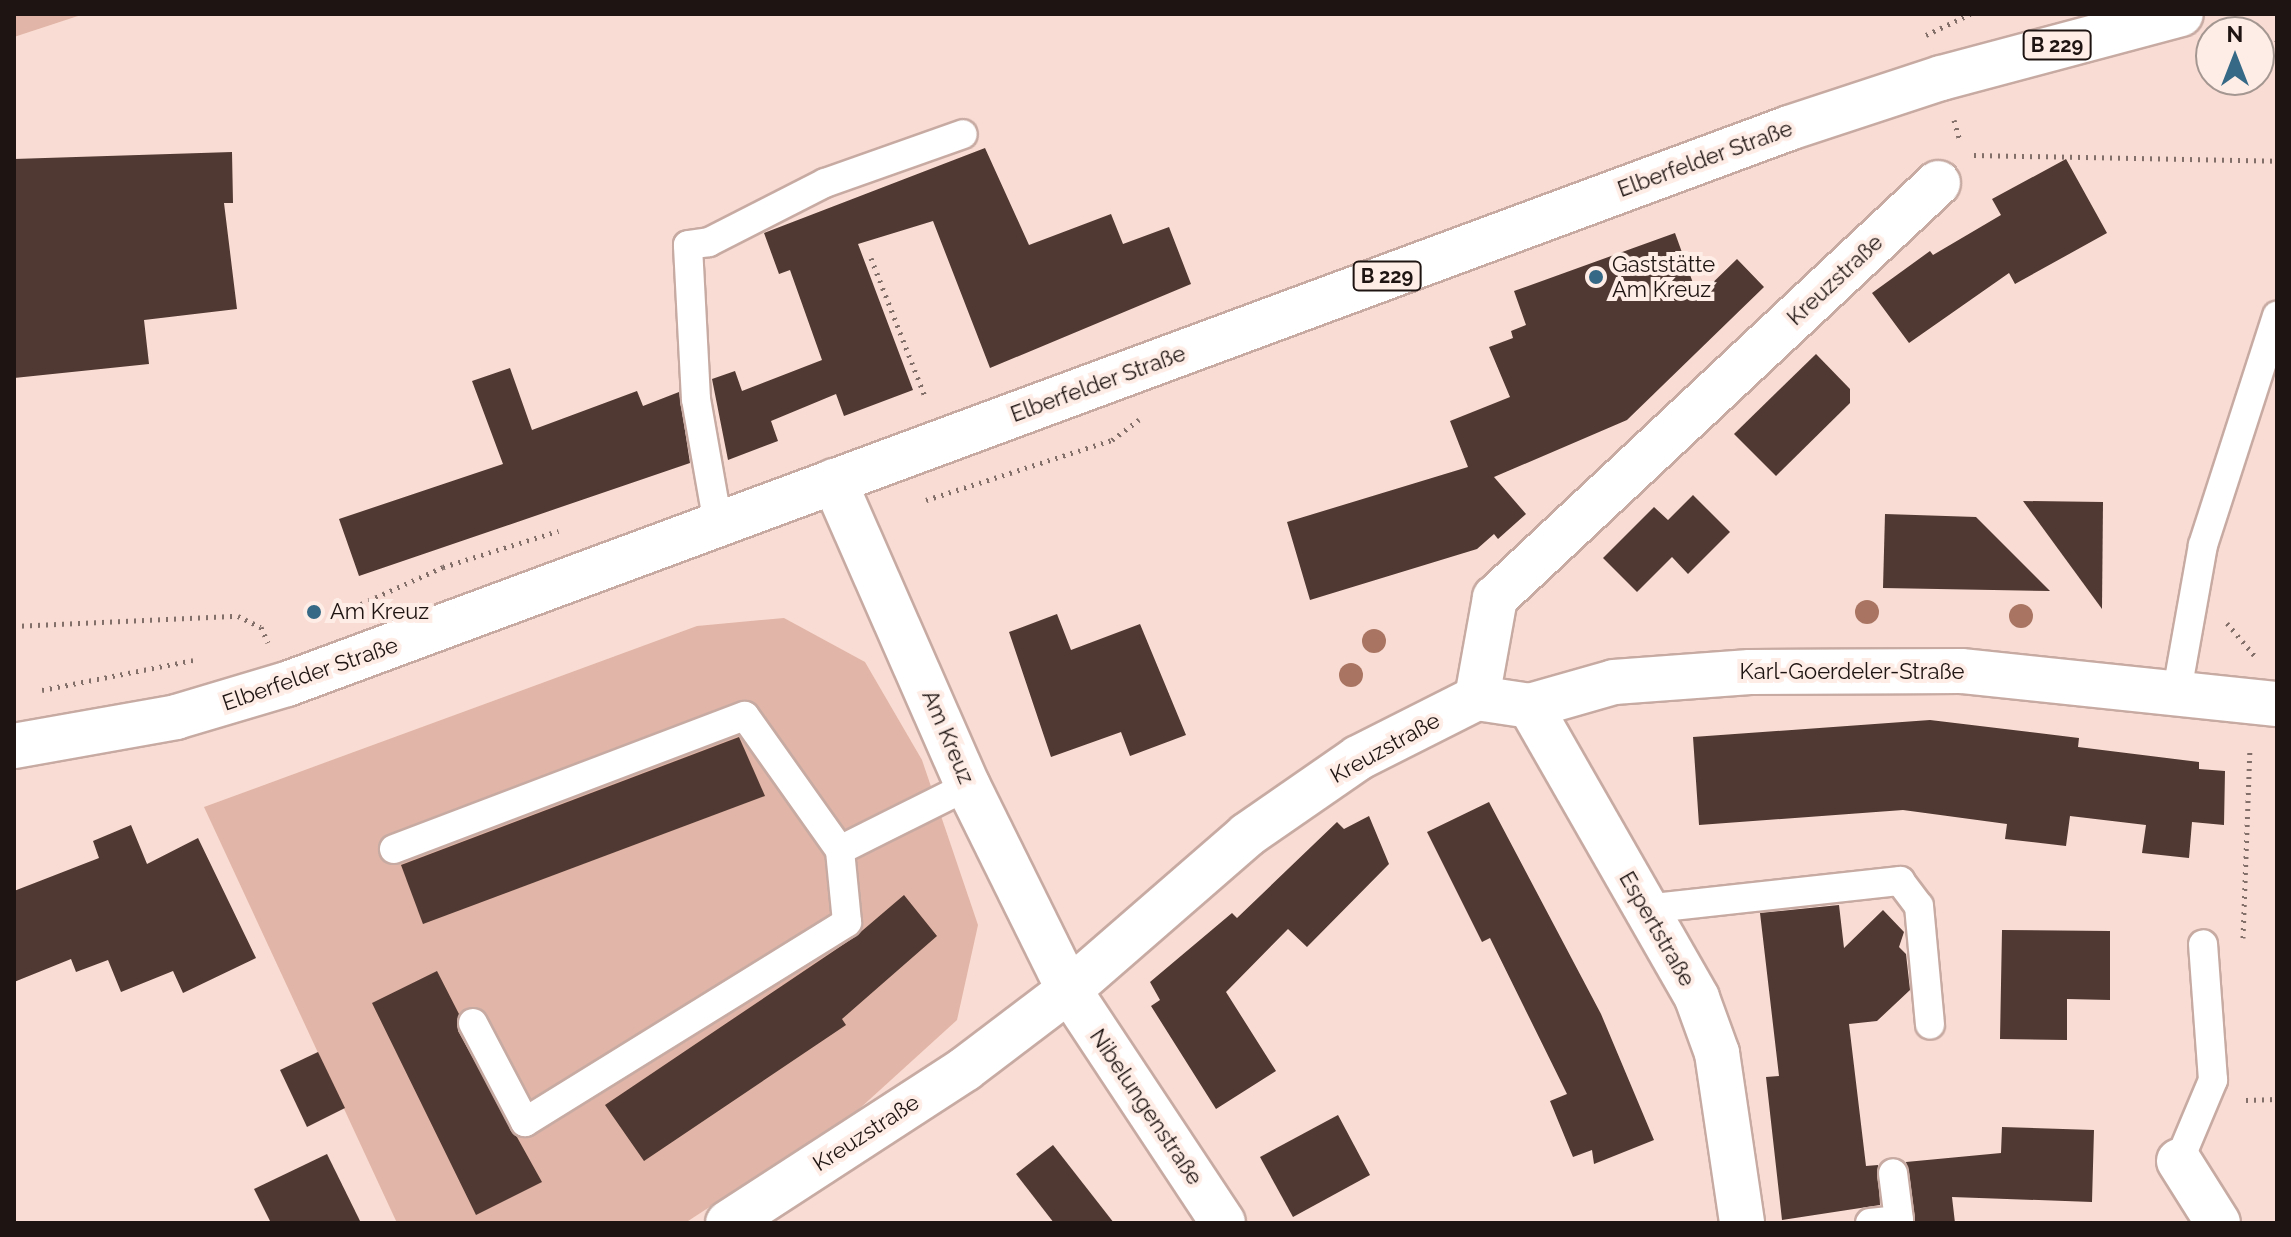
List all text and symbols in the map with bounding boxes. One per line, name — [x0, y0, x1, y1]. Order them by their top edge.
north arrow — [2195, 16, 2275, 96]
text: N — [2227, 21, 2243, 47]
road number: B 229 — [2021, 29, 2093, 61]
street label: Elberfelder Straße — [1614, 115, 1796, 203]
street label: Kreuzstraße — [1782, 229, 1888, 331]
place label: Gaststätte Am Kreuz — [1612, 251, 1715, 302]
road number: B 229 — [1351, 260, 1423, 292]
marker: Gaststätte Am Kreuz — [1587, 268, 1605, 286]
street label: Elberfelder Straße — [1007, 340, 1189, 428]
place label: Am Kreuz — [330, 599, 429, 625]
marker: Am Kreuz — [305, 603, 323, 621]
street label: Elberfelder Straße — [218, 631, 402, 717]
street label: Karl-Goerdeler-Straße — [1740, 659, 1964, 685]
street label: Am Kreuz — [917, 686, 979, 788]
street label: Kreuzstraße — [1326, 707, 1444, 789]
street label: Espertstraße — [1614, 867, 1700, 991]
street label: Nibelungenstraße — [1084, 1024, 1208, 1190]
street label: Kreuzstraße — [808, 1089, 924, 1177]

